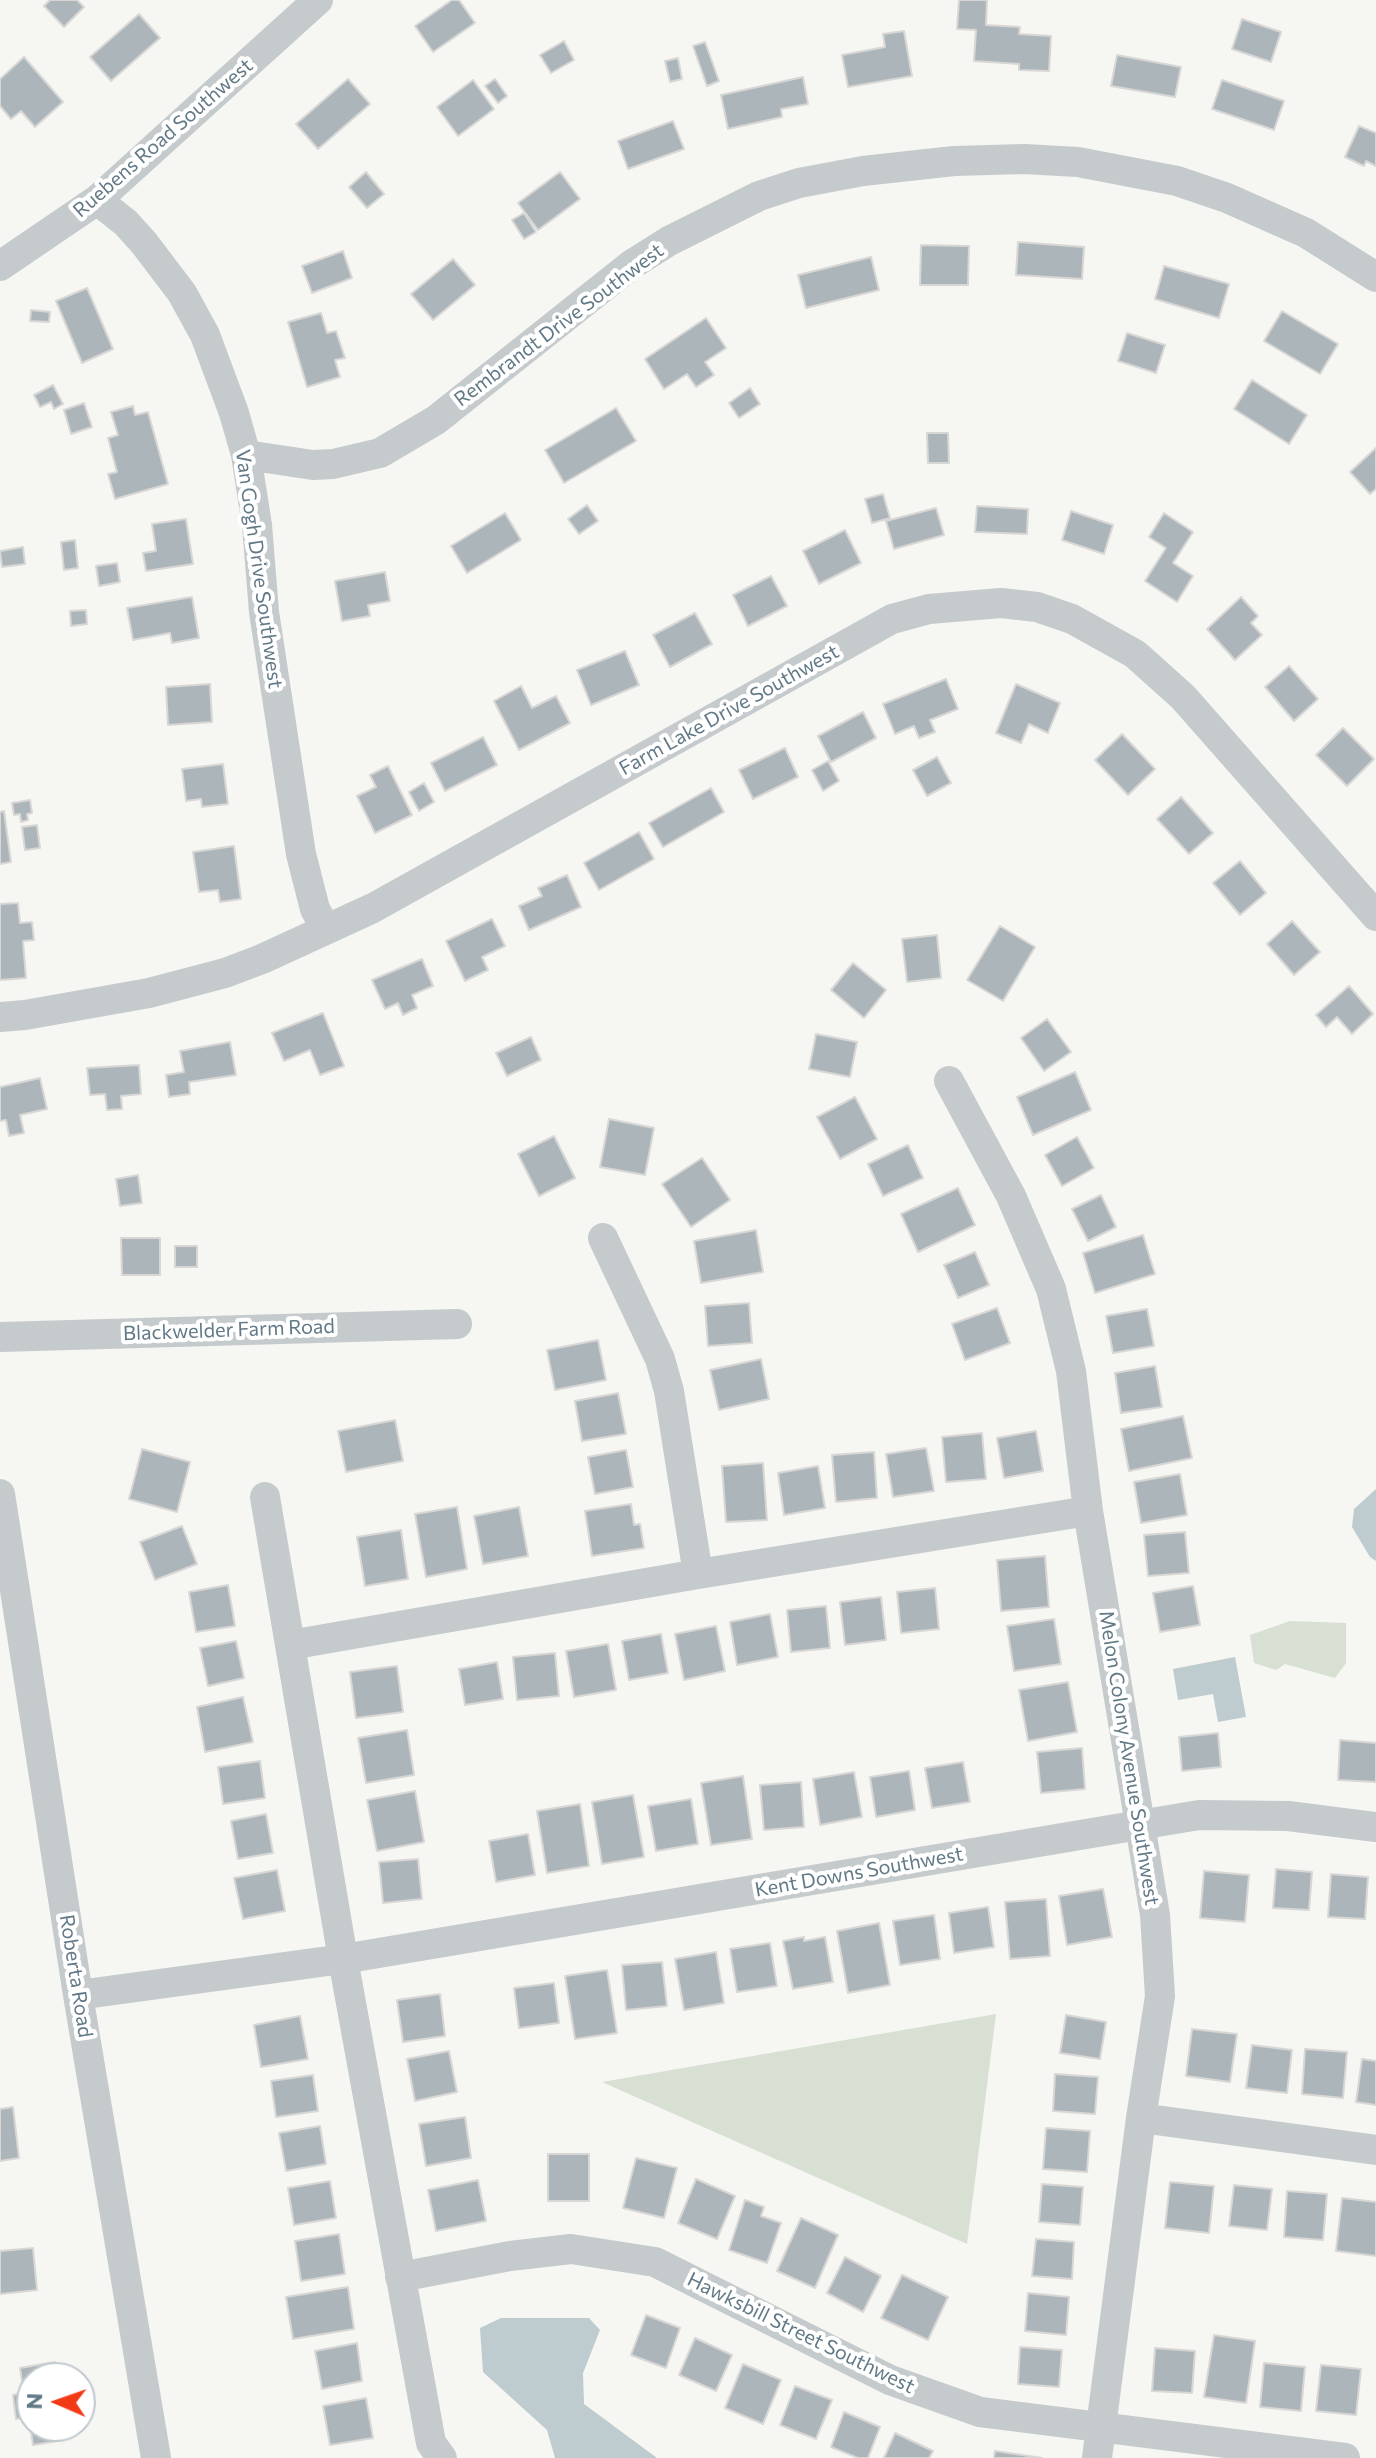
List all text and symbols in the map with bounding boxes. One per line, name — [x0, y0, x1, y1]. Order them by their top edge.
street label: Ruebens Road Southwest — [68, 53, 258, 223]
street label: Rembrandt Drive Southwest — [450, 238, 668, 412]
street label: Van Gogh Drive Southwest — [230, 448, 288, 690]
street label: Farm Lake Drive Southwest — [615, 640, 843, 780]
street label: Blackwelder Farm Road — [123, 1314, 335, 1346]
street label: Melon Colony Avenue Southwest — [1094, 1609, 1164, 1907]
street label: Kent Downs Southwest — [753, 1842, 965, 1902]
street label: Roberta Road — [54, 1913, 98, 2039]
street label: Hawksbill Street Southwest — [683, 2267, 919, 2399]
north arrow — [16, 2362, 96, 2442]
text: N — [20, 2392, 47, 2410]

